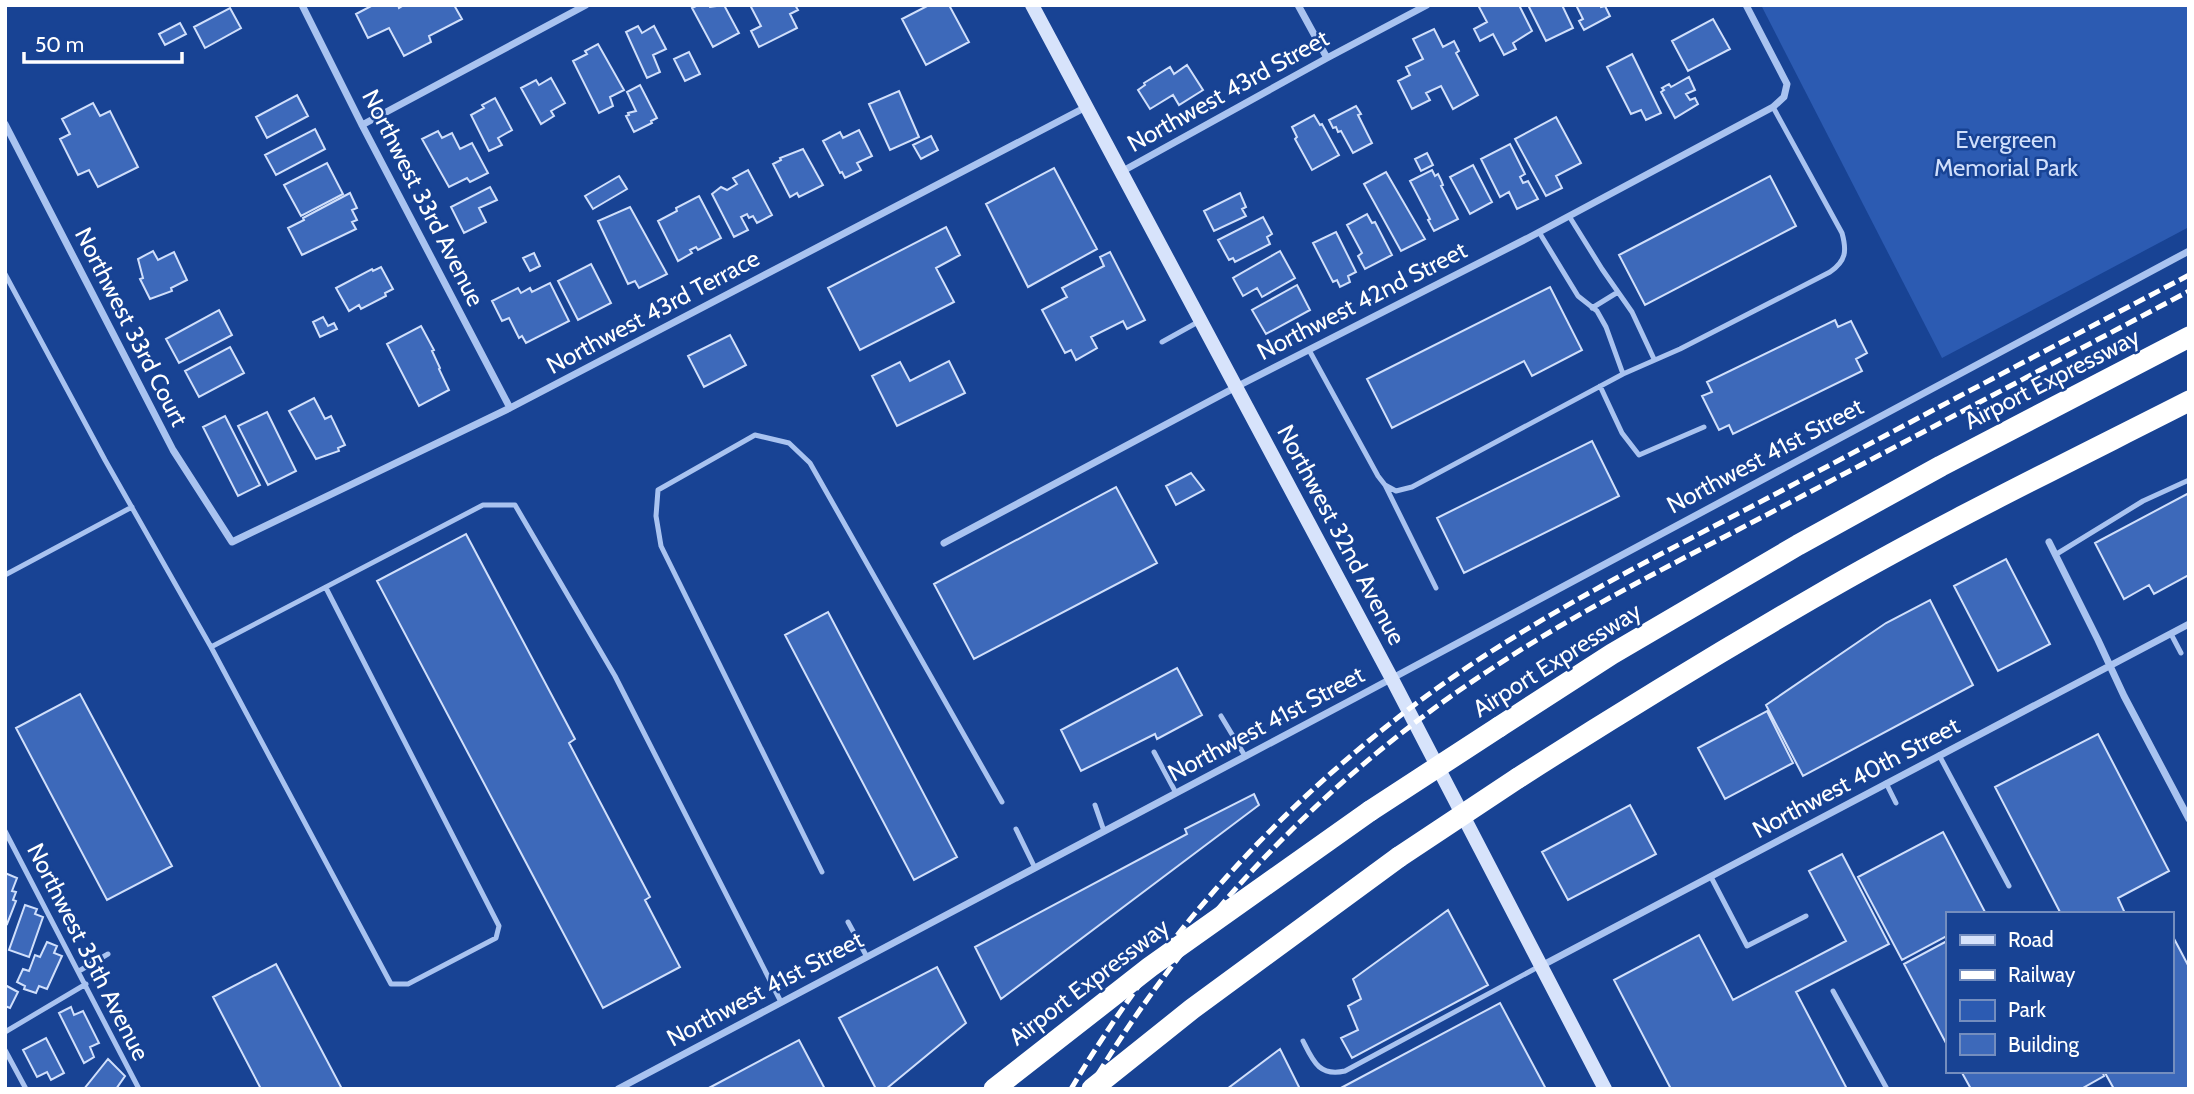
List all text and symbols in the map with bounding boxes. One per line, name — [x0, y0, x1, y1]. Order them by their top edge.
scale bar — [24, 21, 182, 65]
street label: Northwest 43rd Street — [1122, 23, 1334, 158]
text: 50 m — [35, 32, 84, 57]
street label: Northwest 33rd Avenue — [356, 85, 491, 311]
park label: Evergreen Memorial Park — [1934, 125, 2078, 182]
street label: Northwest 33rd Court — [69, 223, 194, 431]
street label: Northwest 42nd Street — [1252, 235, 1471, 366]
street label: Northwest 43rd Terrace — [541, 243, 764, 380]
street label: Airport Expressway — [1959, 322, 2144, 435]
street label: Northwest 41st Street — [1662, 392, 1868, 520]
street label: Northwest 32nd Avenue — [1271, 420, 1412, 650]
street label: Airport Expressway — [1467, 596, 1646, 723]
street label: Northwest 41st Street — [1163, 660, 1369, 788]
street label: Northwest 40th Street — [1747, 711, 1964, 844]
street label: Northwest 35th Avenue — [21, 838, 156, 1065]
street label: Airport Expressway — [1003, 912, 1175, 1051]
legend — [1946, 912, 2173, 1073]
street label: Northwest 41st Street — [662, 925, 868, 1053]
text: Road — [2008, 927, 2054, 952]
text: Railway — [2008, 962, 2076, 987]
text: Park — [2008, 997, 2046, 1022]
text: Building — [2008, 1032, 2080, 1057]

